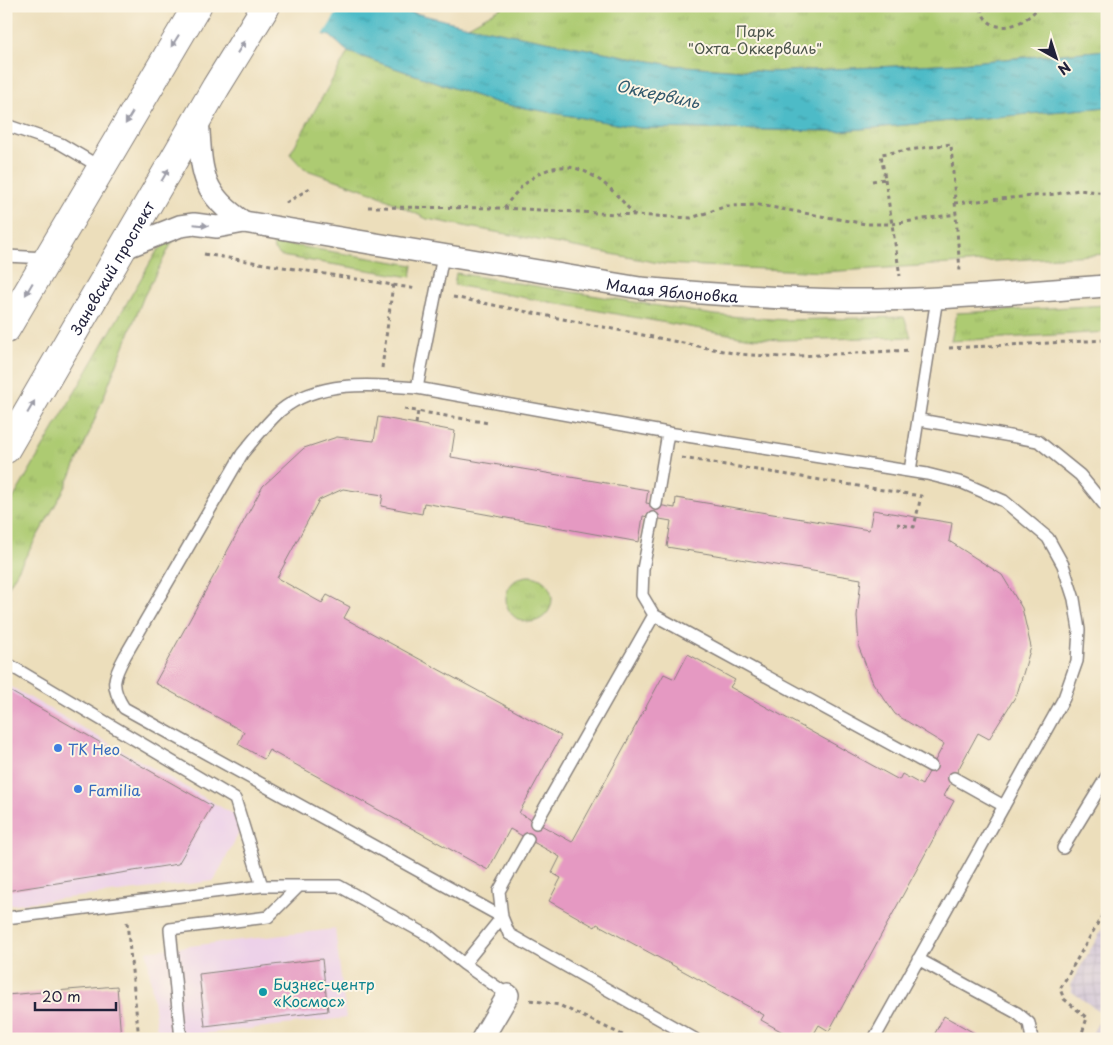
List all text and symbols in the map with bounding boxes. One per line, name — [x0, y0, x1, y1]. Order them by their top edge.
park label: Парк "Охта-Оккервиль" — [688, 19, 822, 59]
north arrow — [1030, 32, 1080, 82]
one-way arrow — [170, 35, 180, 48]
one-way arrow — [237, 40, 246, 53]
text: N — [1054, 57, 1075, 80]
water label: Оккервиль — [614, 72, 703, 114]
one-way arrow — [124, 112, 133, 125]
one-way arrow — [161, 169, 170, 182]
street label: Заневский проспект — [63, 196, 160, 339]
one-way arrow — [194, 221, 210, 229]
street label: Малая Яблоновка — [605, 271, 740, 307]
one-way arrow — [25, 282, 34, 296]
one-way arrow — [26, 400, 35, 413]
place label: ТК Нео — [68, 737, 120, 760]
marker: ТК Нео — [52, 742, 64, 754]
place label: Familia — [88, 778, 141, 801]
marker: Familia — [72, 783, 84, 795]
place label: Бизнес-центр «Космос» — [273, 972, 375, 1012]
scale bar — [35, 980, 116, 1012]
text: 20 m — [42, 984, 81, 1007]
marker: Бизнес-центр «Космос» — [257, 986, 269, 998]

